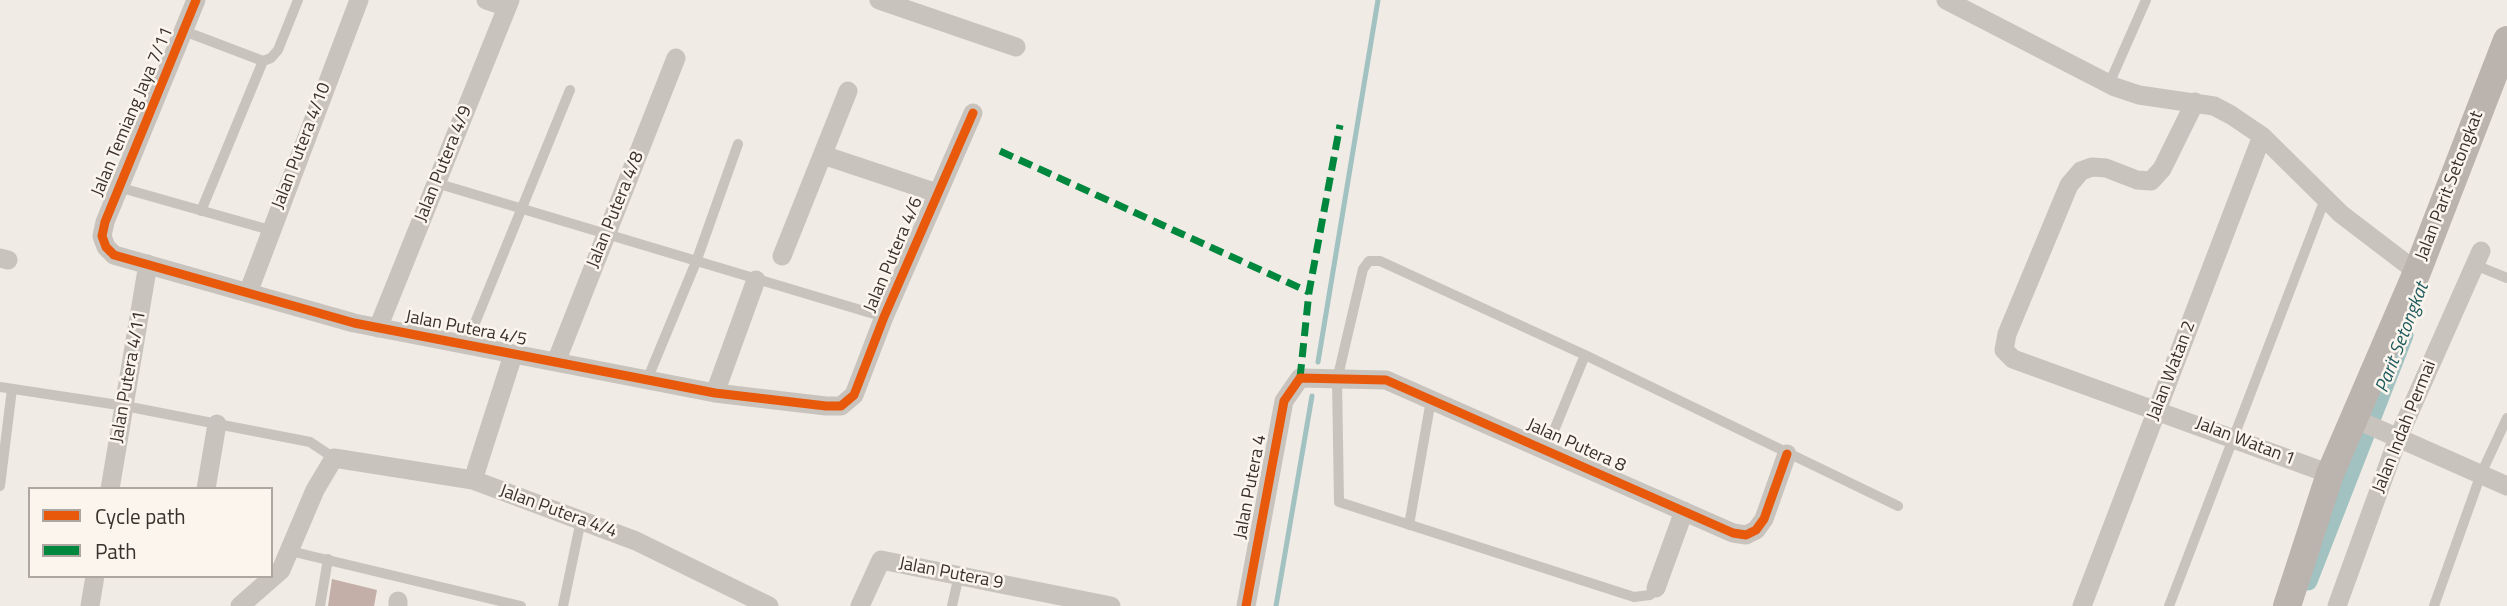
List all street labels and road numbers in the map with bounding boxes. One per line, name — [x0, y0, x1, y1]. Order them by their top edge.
street label: Jalan Temiang Jaya 7/11 — [87, 24, 179, 200]
street label: Jalan Putera 4/10 — [268, 80, 336, 212]
street label: Jalan Putera 4/9 — [411, 103, 477, 225]
street label: Jalan Parit Setongkat — [2412, 108, 2488, 264]
street label: Jalan Putera 4/8 — [583, 149, 649, 271]
street label: Jalan Putera 4/6 — [860, 194, 928, 316]
street label: Jalan Putera 4/5 — [403, 307, 529, 351]
street label: Jalan Putera 4/11 — [107, 309, 151, 445]
street label: Jalan Watan 2 — [2143, 318, 2201, 424]
street label: Jalan Indah Permai — [2369, 357, 2441, 497]
street label: Jalan Watan 1 — [2192, 413, 2298, 471]
street label: Jalan Putera 8 — [1523, 415, 1629, 477]
street label: Jalan Putera 4 — [1230, 433, 1272, 541]
street label: Jalan Putera 4/4 — [496, 481, 620, 543]
street label: Jalan Putera 9 — [897, 553, 1005, 595]

